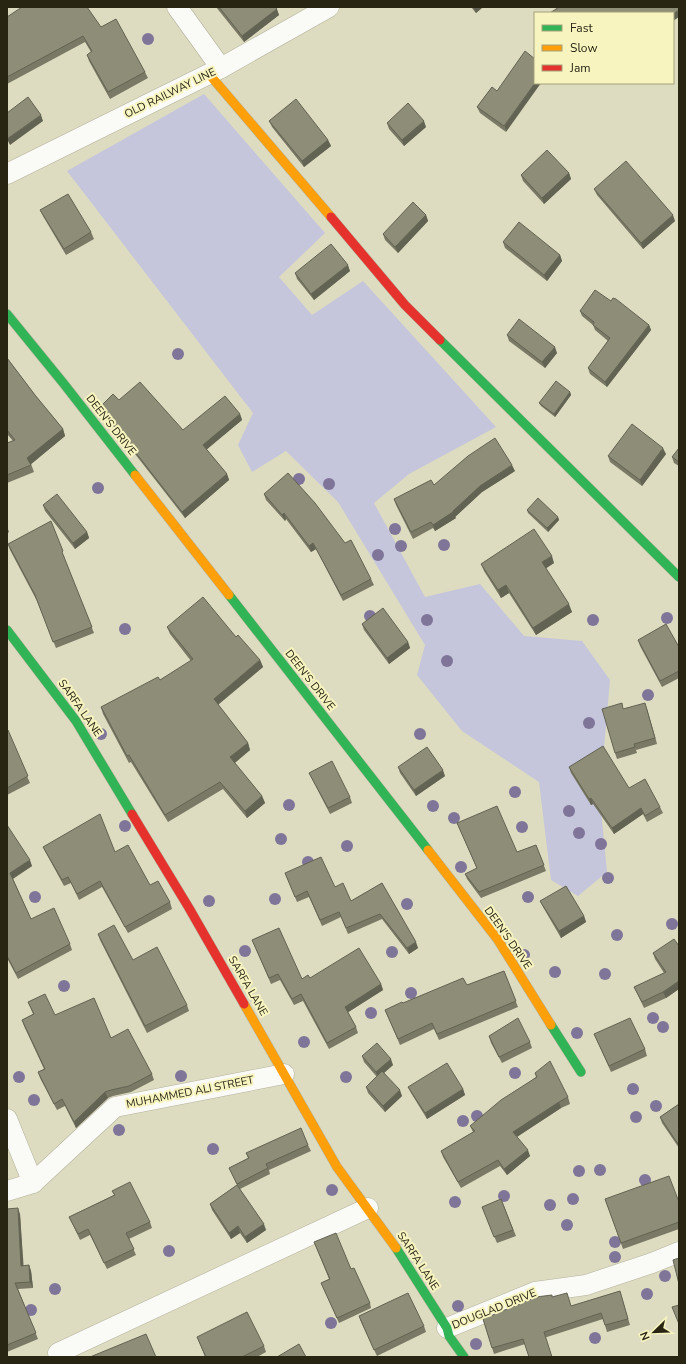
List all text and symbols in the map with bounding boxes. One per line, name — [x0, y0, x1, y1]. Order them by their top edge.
legend — [534, 12, 674, 84]
text: Fast — [570, 20, 593, 36]
text: Slow — [570, 40, 598, 56]
text: Jam — [569, 60, 591, 76]
street label: OLD RAILWAY LINE — [122, 64, 218, 122]
street label: DEEN'S DRIVE — [82, 391, 140, 459]
street label: DEEN'S DRIVE — [281, 646, 339, 714]
street label: SARFA LANE — [55, 676, 105, 740]
street label: DEEN'S DRIVE — [481, 904, 535, 972]
street label: SARFA LANE — [225, 953, 271, 1019]
street label: MUHAMMED ALI STREET — [125, 1072, 255, 1112]
street label: SARFA LANE — [394, 1229, 442, 1293]
street label: DOUGLAD DRIVE — [450, 1285, 538, 1333]
north arrow — [634, 1312, 674, 1352]
text: N — [637, 1329, 654, 1342]

